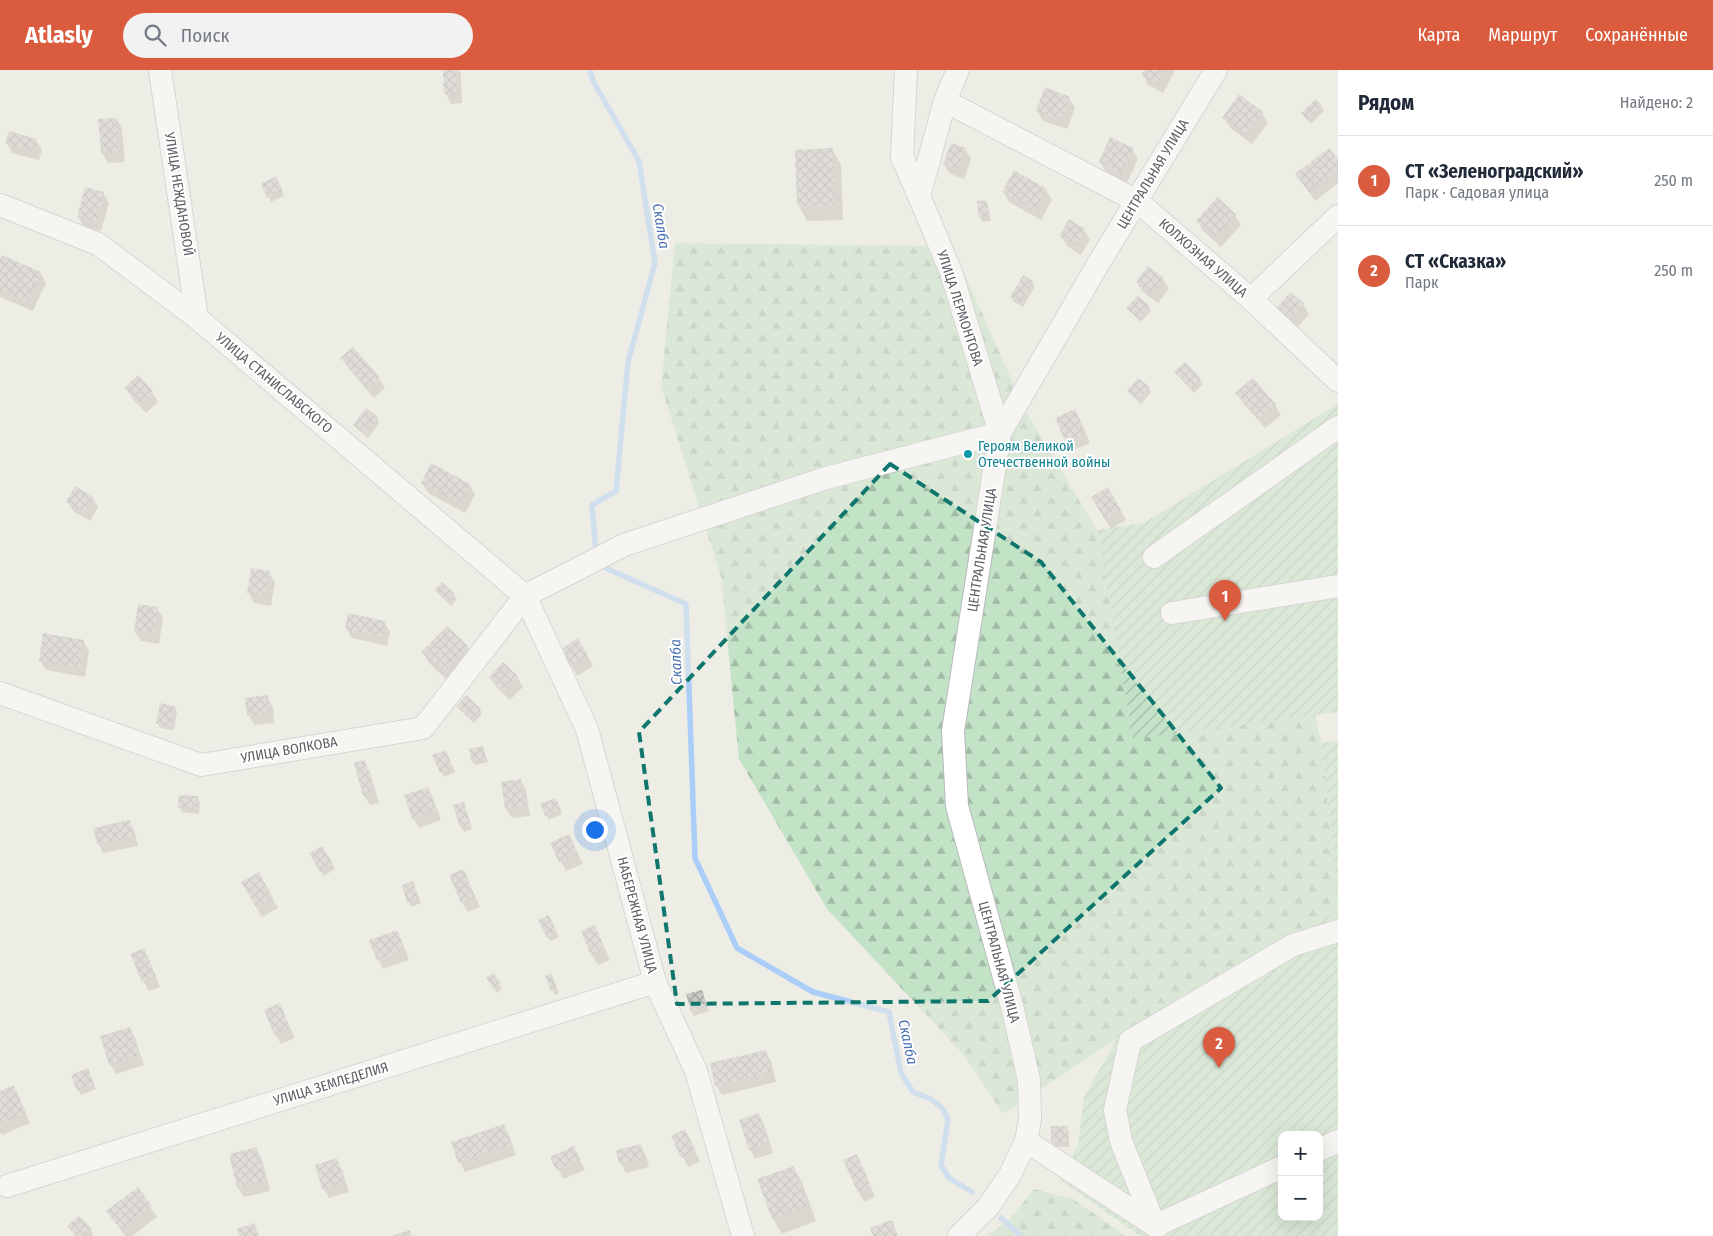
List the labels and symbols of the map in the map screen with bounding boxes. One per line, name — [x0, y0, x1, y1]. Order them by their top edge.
street label: ЦЕНТРАЛЬНАЯ УЛИЦА — [1113, 115, 1193, 232]
street label: УЛИЦА НЕЖДАНОВОЙ — [161, 130, 197, 257]
water label: Скалба — [649, 202, 673, 250]
street label: КОЛХОЗНАЯ УЛИЦА — [1155, 215, 1251, 301]
street label: УЛИЦА ЛЕРМОНТОВА — [933, 247, 987, 369]
street label: УЛИЦА СТАНИСЛАВСКОГО — [211, 328, 336, 437]
place label: Героям Великой Отечественной войны — [978, 438, 1110, 471]
marker: Героям Великой Отечественной войны — [962, 448, 974, 460]
street label: ЦЕНТРАЛЬНАЯ УЛИЦА — [964, 486, 1000, 613]
pin: 1 — [1209, 580, 1241, 621]
water label: Скалба — [666, 639, 686, 685]
street label: УЛИЦА ВОЛКОВА — [238, 733, 339, 767]
your location — [582, 817, 608, 843]
street label: НАБЕРЕЖНАЯ УЛИЦА — [613, 855, 661, 976]
street label: ЦЕНТРАЛЬНАЯ УЛИЦА — [975, 899, 1024, 1025]
water label: Скалба — [894, 1018, 922, 1066]
pin: 2 — [1203, 1027, 1235, 1068]
street label: УЛИЦА ЗЕМЛЕДЕЛИЯ — [271, 1058, 390, 1110]

